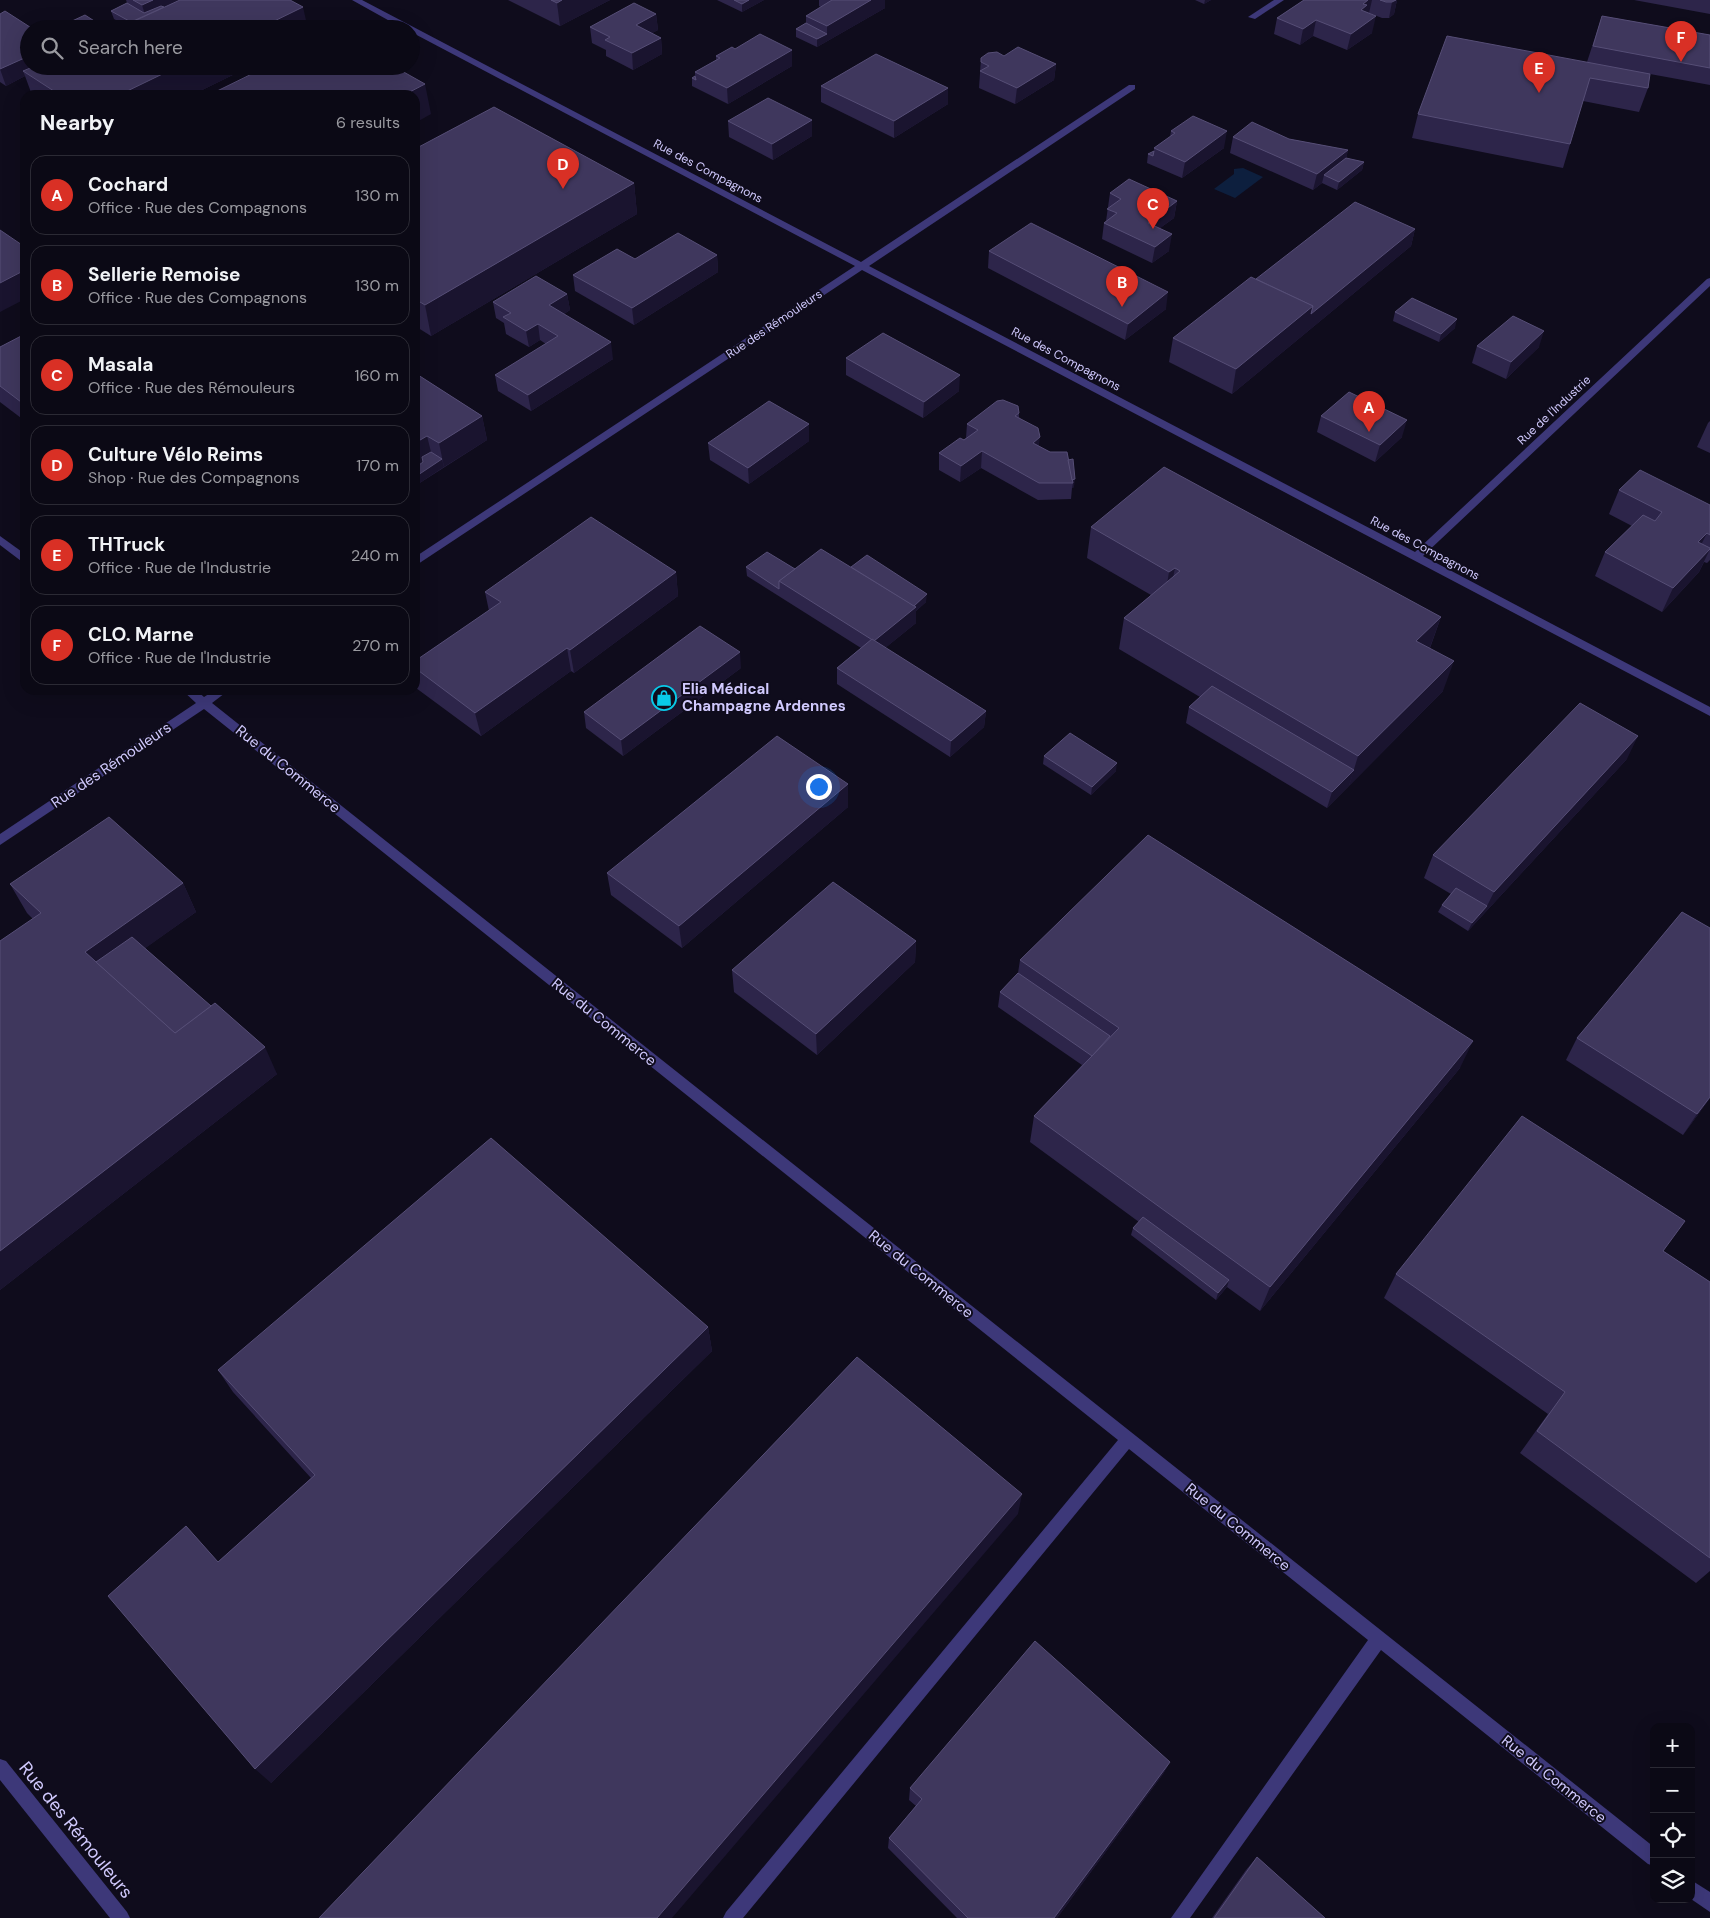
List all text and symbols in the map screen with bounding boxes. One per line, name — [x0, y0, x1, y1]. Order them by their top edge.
search box — [20, 20, 420, 75]
pin: F — [1665, 21, 1697, 62]
icon: search — [38, 34, 66, 62]
text: Search here — [78, 35, 183, 60]
pin: E — [1523, 52, 1555, 93]
text: Nearby — [40, 109, 114, 137]
text: 6 results — [336, 112, 400, 133]
street label: Rue des Compagnons — [651, 135, 765, 207]
pin: D — [547, 148, 579, 189]
text: Cochard — [88, 172, 168, 197]
text: A — [51, 185, 63, 206]
text: 130 m — [355, 185, 399, 206]
pin: C — [1137, 188, 1169, 229]
text: Office · Rue des Compagnons — [88, 197, 307, 218]
text: Sellerie Remoise — [88, 262, 240, 287]
pin: B — [1106, 266, 1138, 307]
text: B — [52, 275, 62, 296]
text: 130 m — [355, 275, 399, 296]
street label: Rue des Rémouleurs — [723, 286, 825, 362]
text: Office · Rue des Compagnons — [88, 287, 307, 308]
street label: Rue des Compagnons — [1009, 323, 1123, 395]
text: Masala — [88, 352, 153, 377]
text: C — [51, 365, 63, 386]
text: 160 m — [355, 365, 399, 386]
street label: Rue de l'Industrie — [1514, 372, 1594, 448]
text: Office · Rue des Rémouleurs — [88, 377, 295, 398]
pin: A — [1353, 391, 1385, 432]
text: Culture Vélo Reims — [88, 442, 263, 467]
text: D — [51, 455, 63, 476]
text: 170 m — [356, 455, 399, 476]
text: Shop · Rue des Compagnons — [88, 467, 300, 488]
street label: Rue des Compagnons — [1368, 512, 1482, 584]
text: THTruck — [88, 532, 165, 557]
text: E — [52, 545, 62, 566]
text: 240 m — [351, 545, 399, 566]
text: Office · Rue de l'Industrie — [88, 557, 271, 578]
text: CLO. Marne — [88, 622, 194, 647]
text: F — [53, 635, 61, 656]
text: 270 m — [352, 635, 399, 656]
text: Office · Rue de l'Industrie — [88, 647, 271, 668]
place label: Elia Médical Champagne Ardennes — [682, 679, 846, 716]
shop icon: Elia Médical Champagne Ardennes — [651, 685, 677, 711]
street label: Rue des Rémouleurs — [47, 717, 175, 813]
street label: Rue du Commerce — [231, 721, 345, 817]
your location — [806, 774, 832, 800]
street label: Rue du Commerce — [547, 974, 661, 1070]
street label: Rue du Commerce — [864, 1226, 978, 1322]
street label: Rue du Commerce — [1181, 1479, 1295, 1575]
map controls — [1650, 1723, 1695, 1903]
button: + — [1650, 1723, 1695, 1768]
street label: Rue du Commerce — [1497, 1731, 1611, 1827]
street label: Rue des Rémouleurs — [13, 1757, 139, 1903]
button: − — [1650, 1768, 1695, 1813]
button: locate — [1650, 1813, 1695, 1858]
button: layers — [1650, 1858, 1695, 1903]

